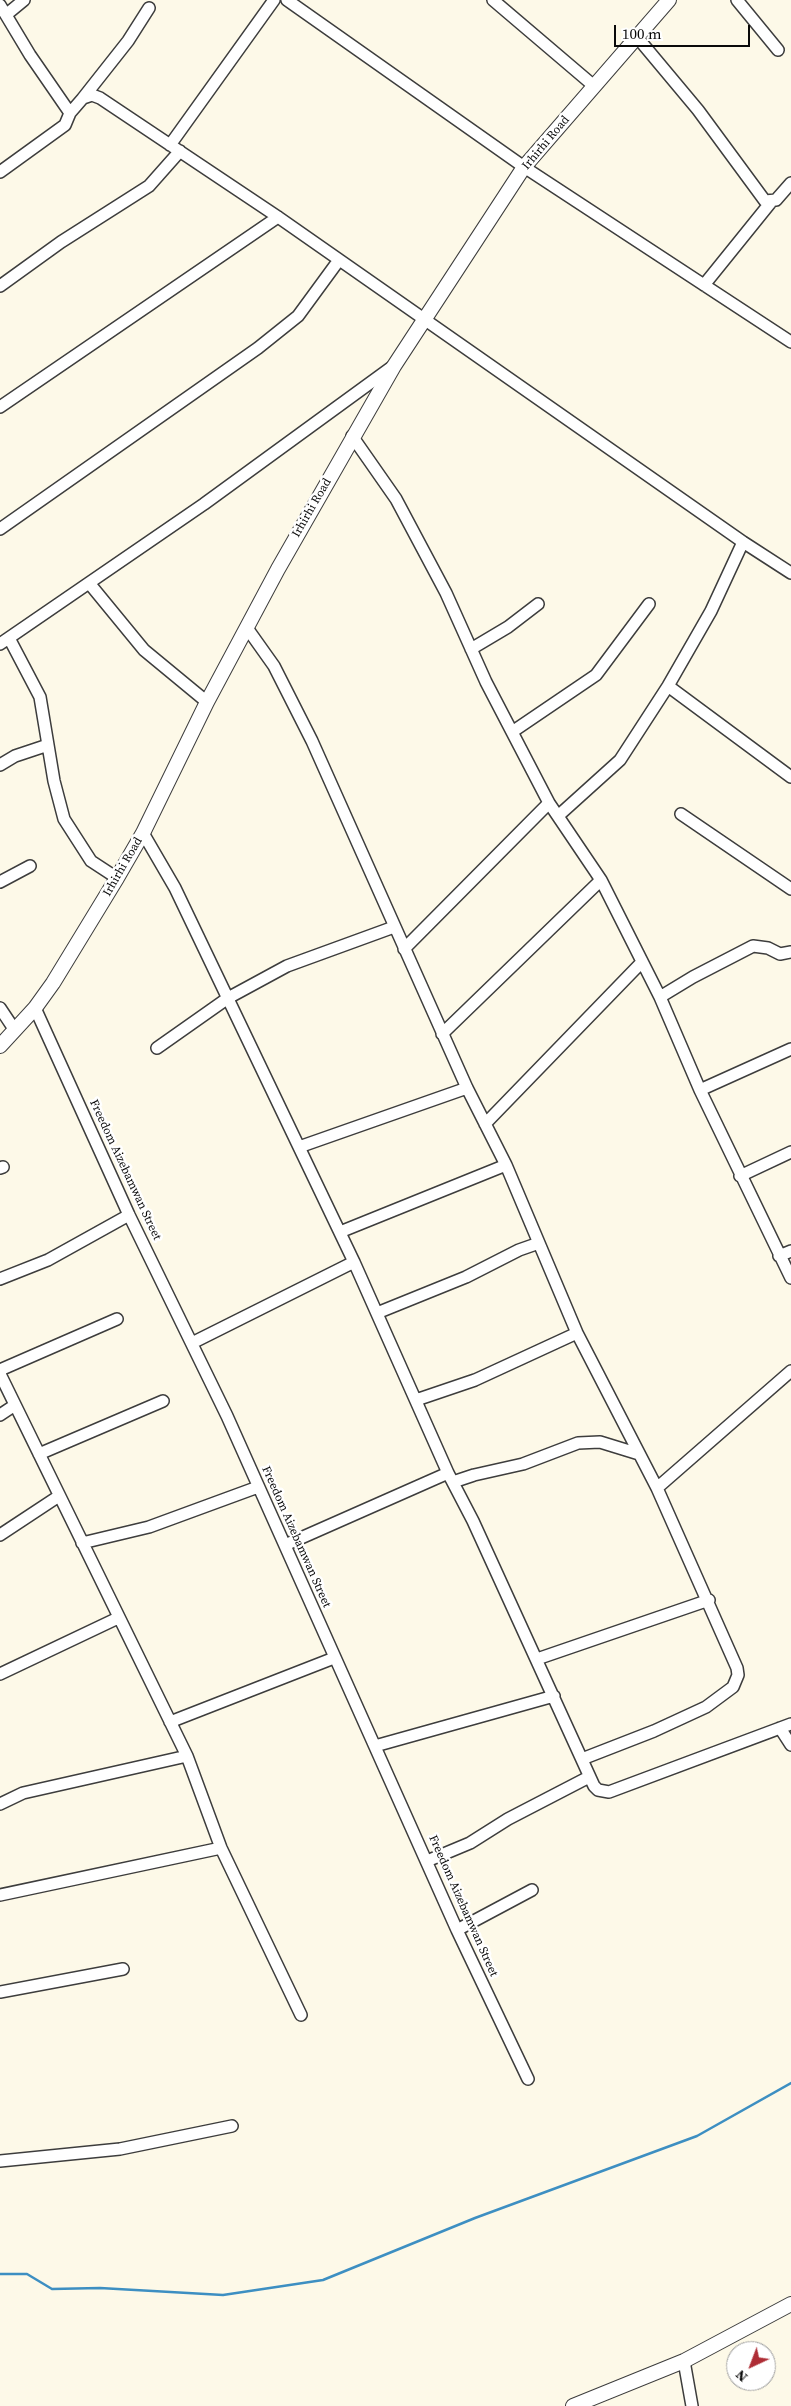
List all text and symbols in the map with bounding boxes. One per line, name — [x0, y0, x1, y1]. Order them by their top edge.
scale bar — [616, 15, 752, 47]
text: 100 m — [622, 23, 662, 44]
street label: Irhirhi Road — [519, 113, 573, 173]
street label: Irhirhi Road — [289, 476, 335, 540]
street label: Irhirhi Road — [100, 835, 146, 899]
street label: Freedom Aizebamwan Street — [86, 1097, 164, 1243]
street label: Freedom Aizebamwan Street — [258, 1464, 334, 1610]
street label: Freedom Aizebamwan Street — [425, 1833, 501, 1979]
north arrow — [726, 2341, 776, 2391]
text: N — [731, 2365, 752, 2387]

